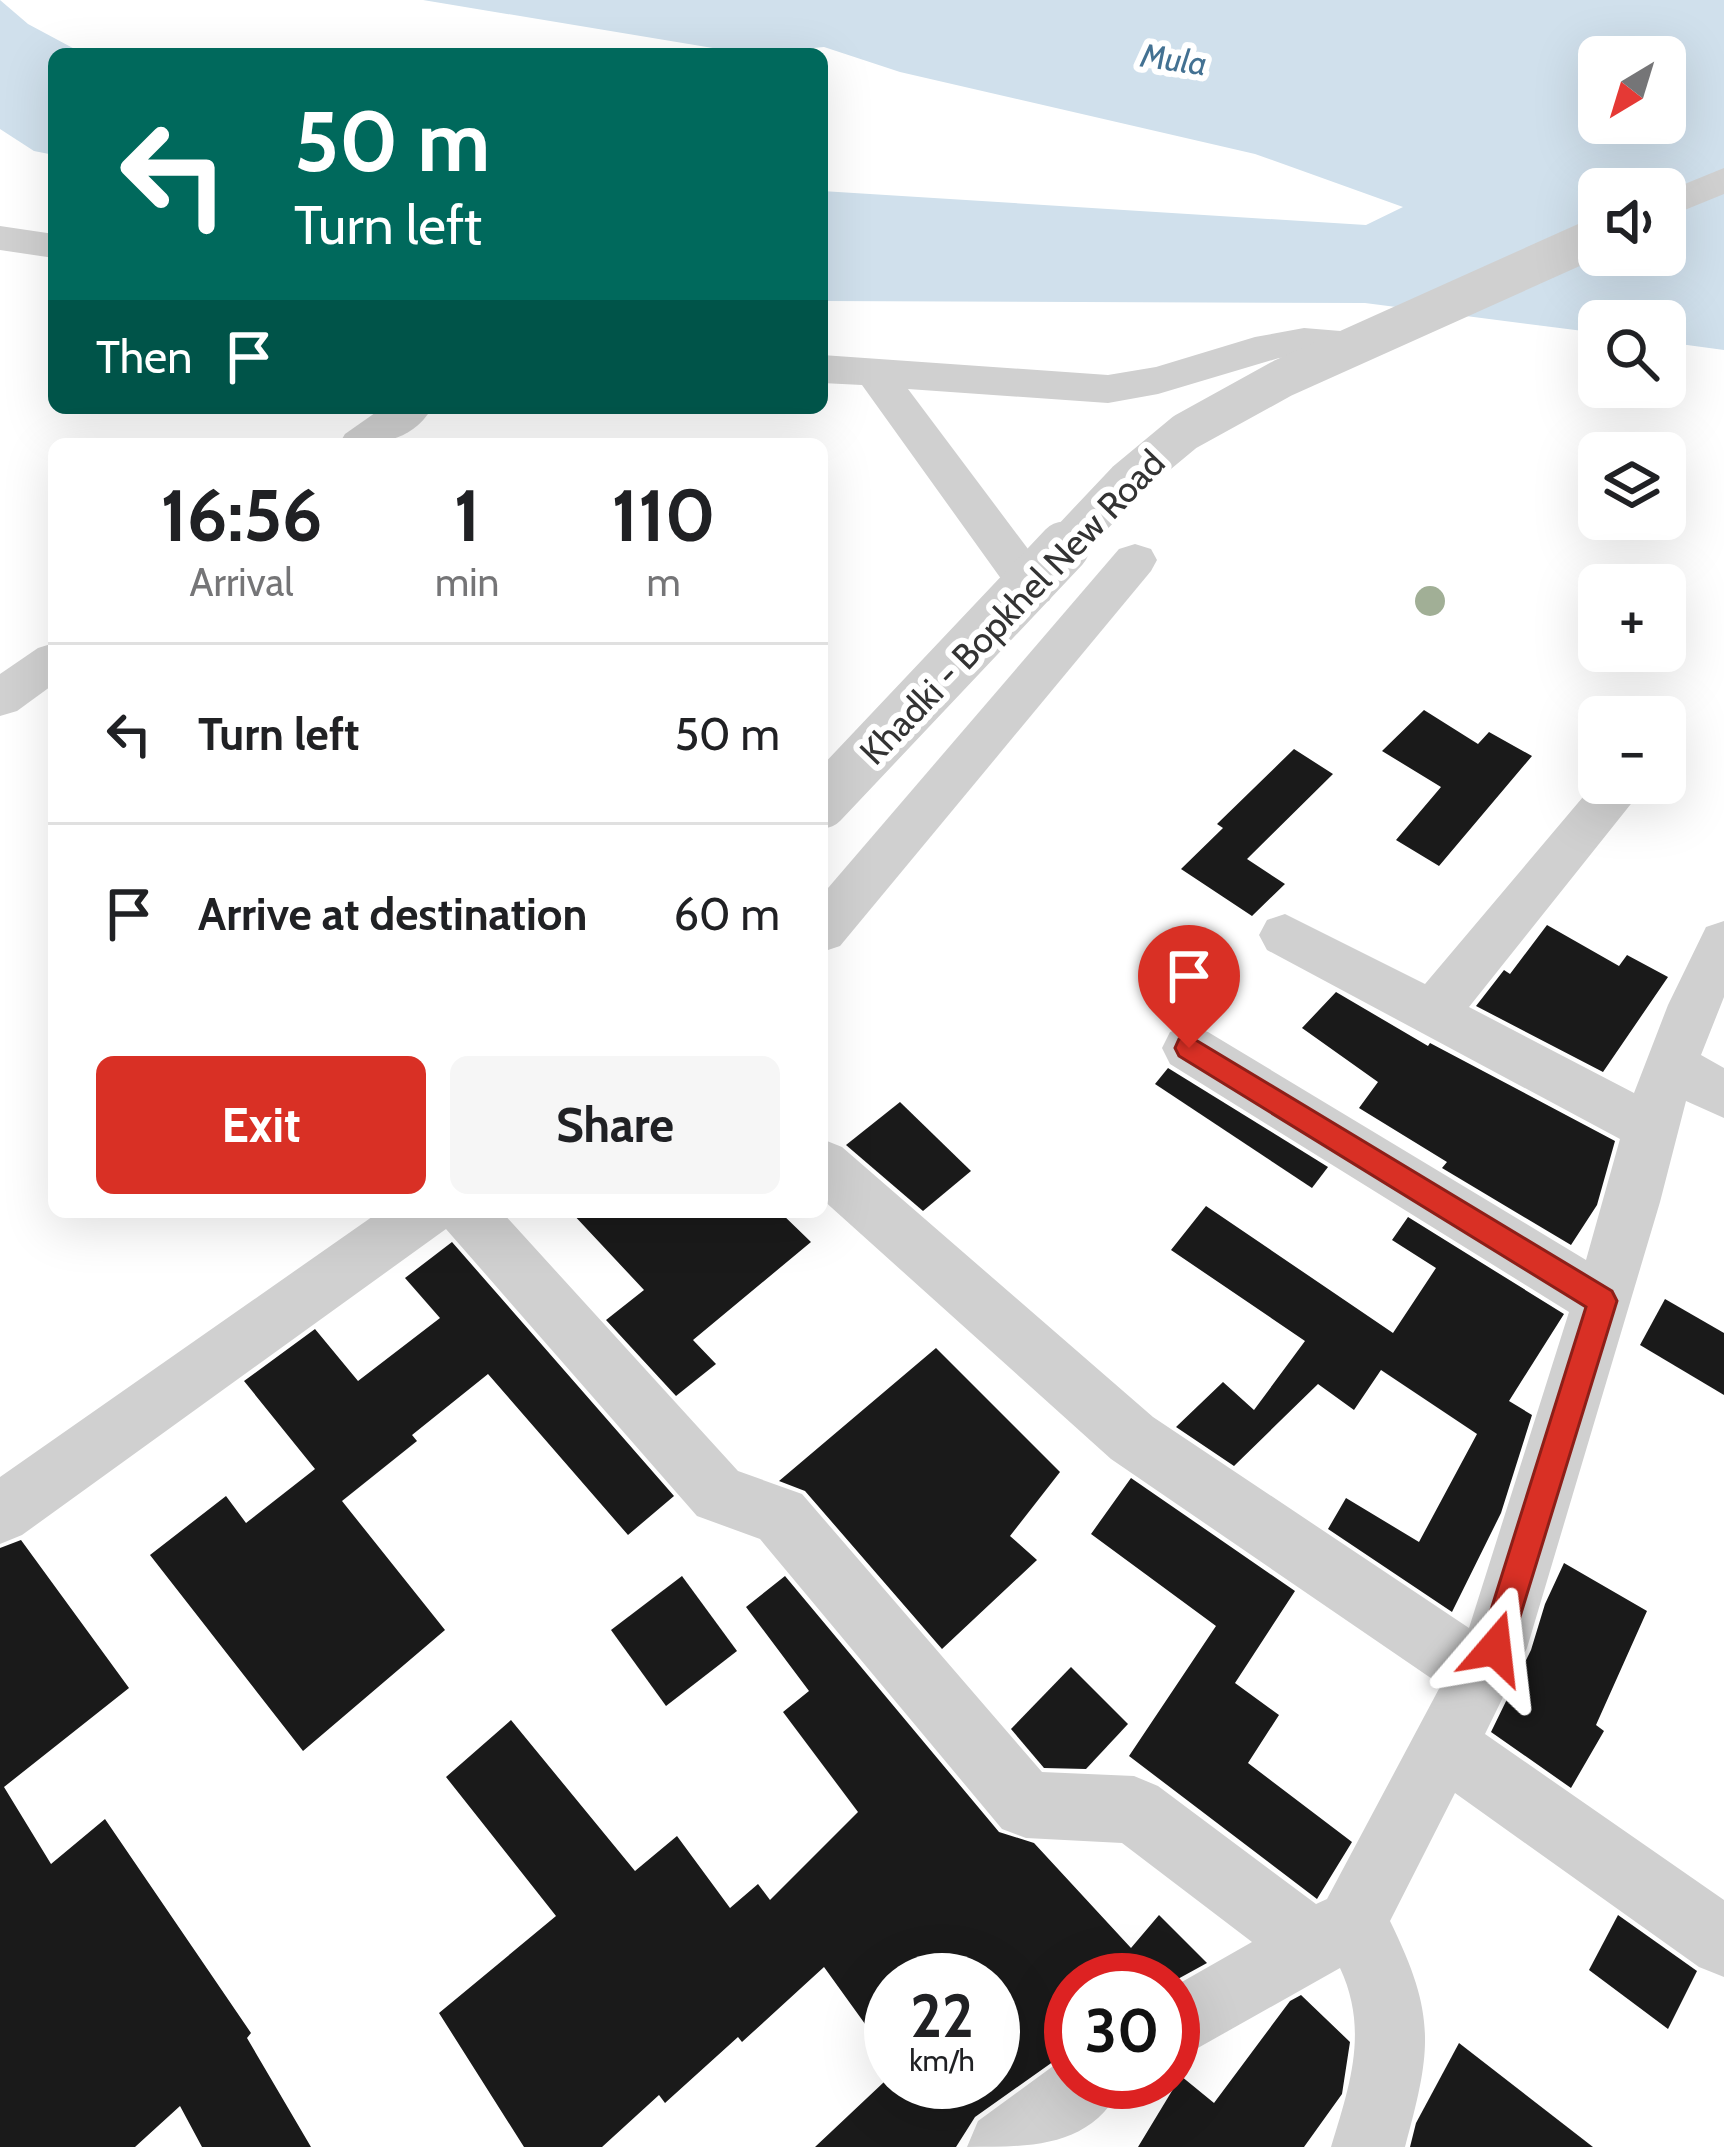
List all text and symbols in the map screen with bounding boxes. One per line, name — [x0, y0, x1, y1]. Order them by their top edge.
water label: Mula — [1137, 34, 1210, 83]
north arrow — [1578, 36, 1686, 144]
map controls — [1578, 36, 1686, 804]
text: 50 m — [294, 90, 490, 192]
icon: left — [96, 96, 252, 252]
button: sound — [1578, 168, 1686, 276]
text: Turn left — [294, 192, 482, 258]
button: search — [1578, 300, 1686, 408]
icon: arrive — [216, 324, 282, 390]
text: Then — [96, 330, 192, 384]
button: layers — [1578, 432, 1686, 540]
street label: Khadki - Bopkhel New Road — [850, 441, 1174, 773]
text: 16:56 — [160, 472, 323, 559]
text: 1 — [454, 472, 480, 559]
text: 110 — [612, 472, 716, 559]
text: Arrival — [190, 558, 293, 606]
text: min — [435, 558, 499, 606]
text: m — [646, 558, 681, 606]
button: + — [1578, 564, 1686, 672]
button: − — [1578, 696, 1686, 804]
icon: left — [96, 701, 162, 767]
text: Turn left — [198, 707, 360, 761]
text: 50 m — [675, 707, 780, 761]
icon: arrive — [96, 881, 162, 947]
text: Arrive at destination — [198, 887, 587, 941]
text: 60 m — [673, 887, 780, 941]
pin — [1138, 925, 1240, 1048]
icon: arrive — [1156, 943, 1222, 1009]
button: Exit — [96, 1056, 426, 1194]
button: Share — [450, 1056, 780, 1194]
position arrow — [1432, 1585, 1558, 1711]
speed limit sign: 30 — [1044, 1953, 1200, 2109]
text: 22 — [910, 1979, 974, 2052]
text: km/h — [909, 2042, 975, 2079]

